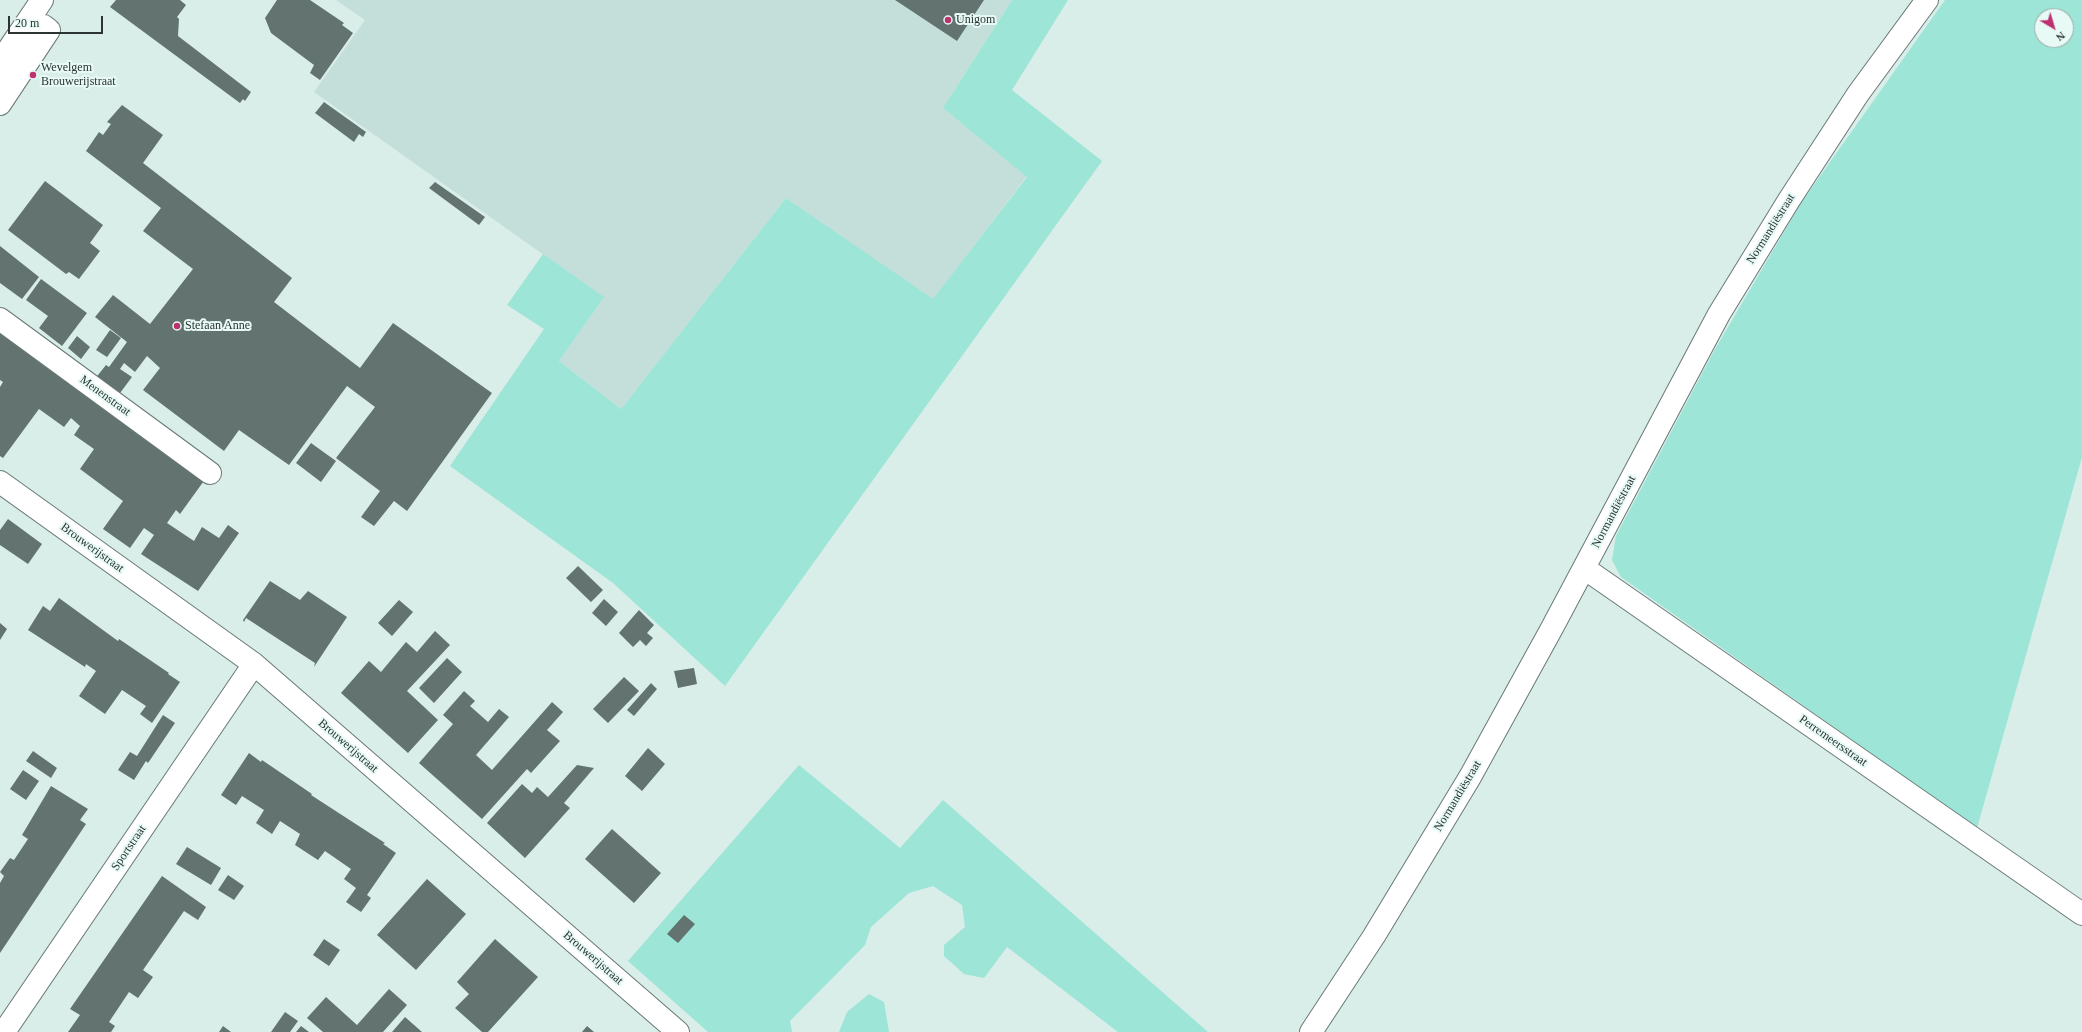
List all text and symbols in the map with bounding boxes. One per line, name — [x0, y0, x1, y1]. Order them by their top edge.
scale bar — [10, 8, 105, 34]
north arrow — [2034, 8, 2074, 48]
place label: Unigom — [956, 13, 995, 27]
marker: Unigom — [943, 15, 953, 25]
text: 20 m — [15, 16, 39, 30]
text: N — [2054, 29, 2068, 44]
place label: Wevelgem Brouwerijstraat — [41, 61, 116, 89]
marker: Wevelgem Brouwerijstraat — [28, 70, 38, 80]
street label: Normandiëstraat — [1744, 191, 1798, 267]
place label: Stefaan Anne — [185, 319, 250, 333]
marker: Stefaan Anne — [172, 321, 182, 331]
street label: Menenstraat — [77, 373, 133, 419]
street label: Normandiëstraat — [1589, 473, 1639, 551]
street label: Brouwerijstraat — [58, 520, 126, 576]
street label: Perremeersstraat — [1796, 712, 1870, 770]
street label: Brouwerijstraat — [315, 716, 381, 776]
street label: Normandiëstraat — [1431, 758, 1485, 834]
street label: Sportstraat — [108, 822, 150, 874]
street label: Brouwerijstraat — [560, 928, 626, 988]

